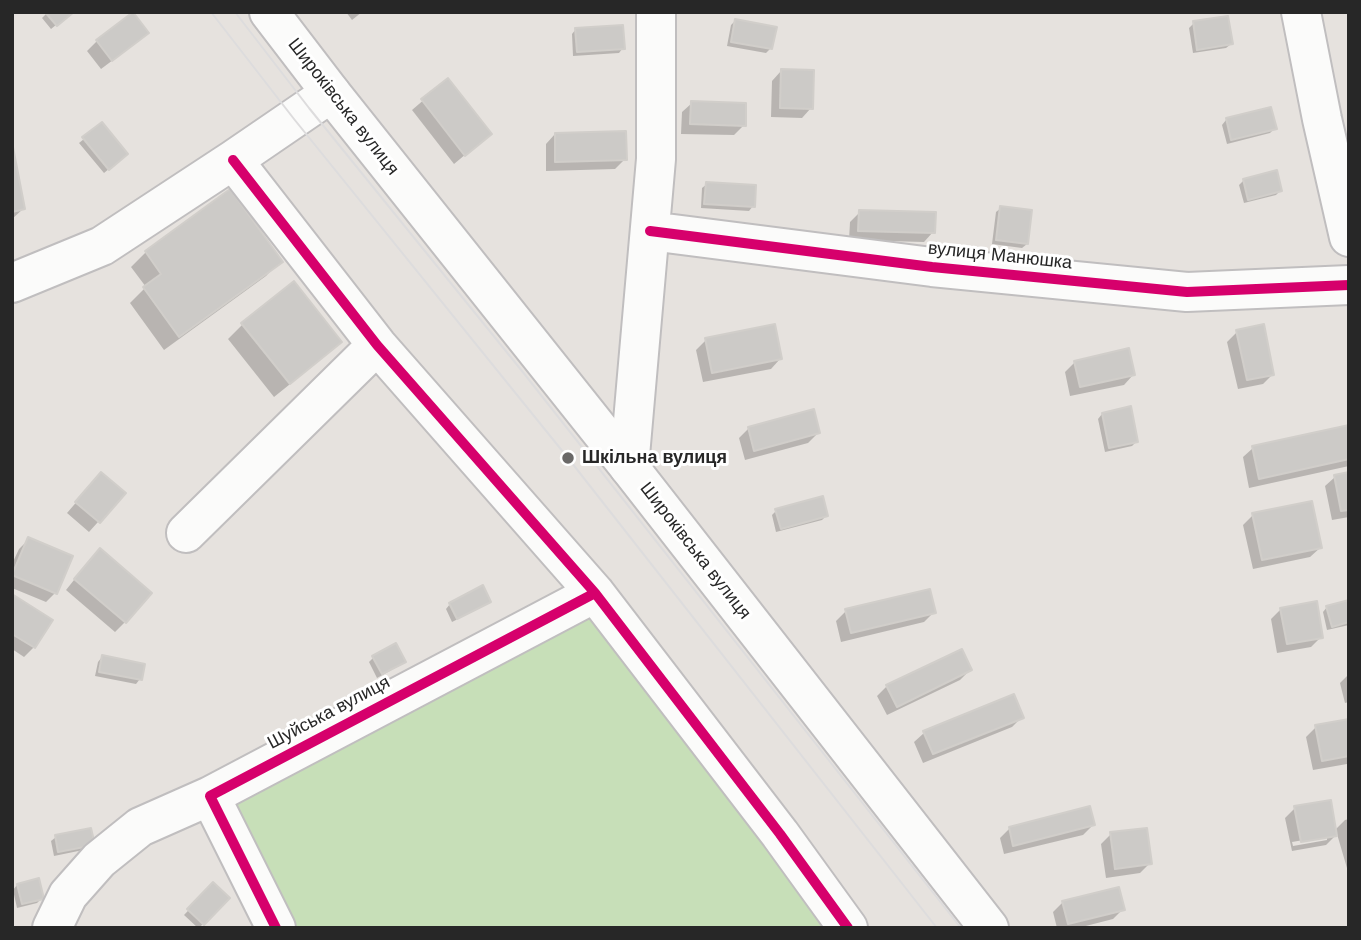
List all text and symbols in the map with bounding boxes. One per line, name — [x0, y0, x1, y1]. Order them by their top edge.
street label: Широківська вулиця — [283, 34, 403, 180]
street label: вулиця Манюшка — [927, 238, 1073, 274]
place label: Шкільна вулиця — [582, 447, 727, 469]
marker: Шкільна вулиця — [560, 450, 576, 466]
street label: Широківська вулиця — [635, 478, 755, 624]
street label: Шуйська вулиця — [264, 672, 394, 754]

